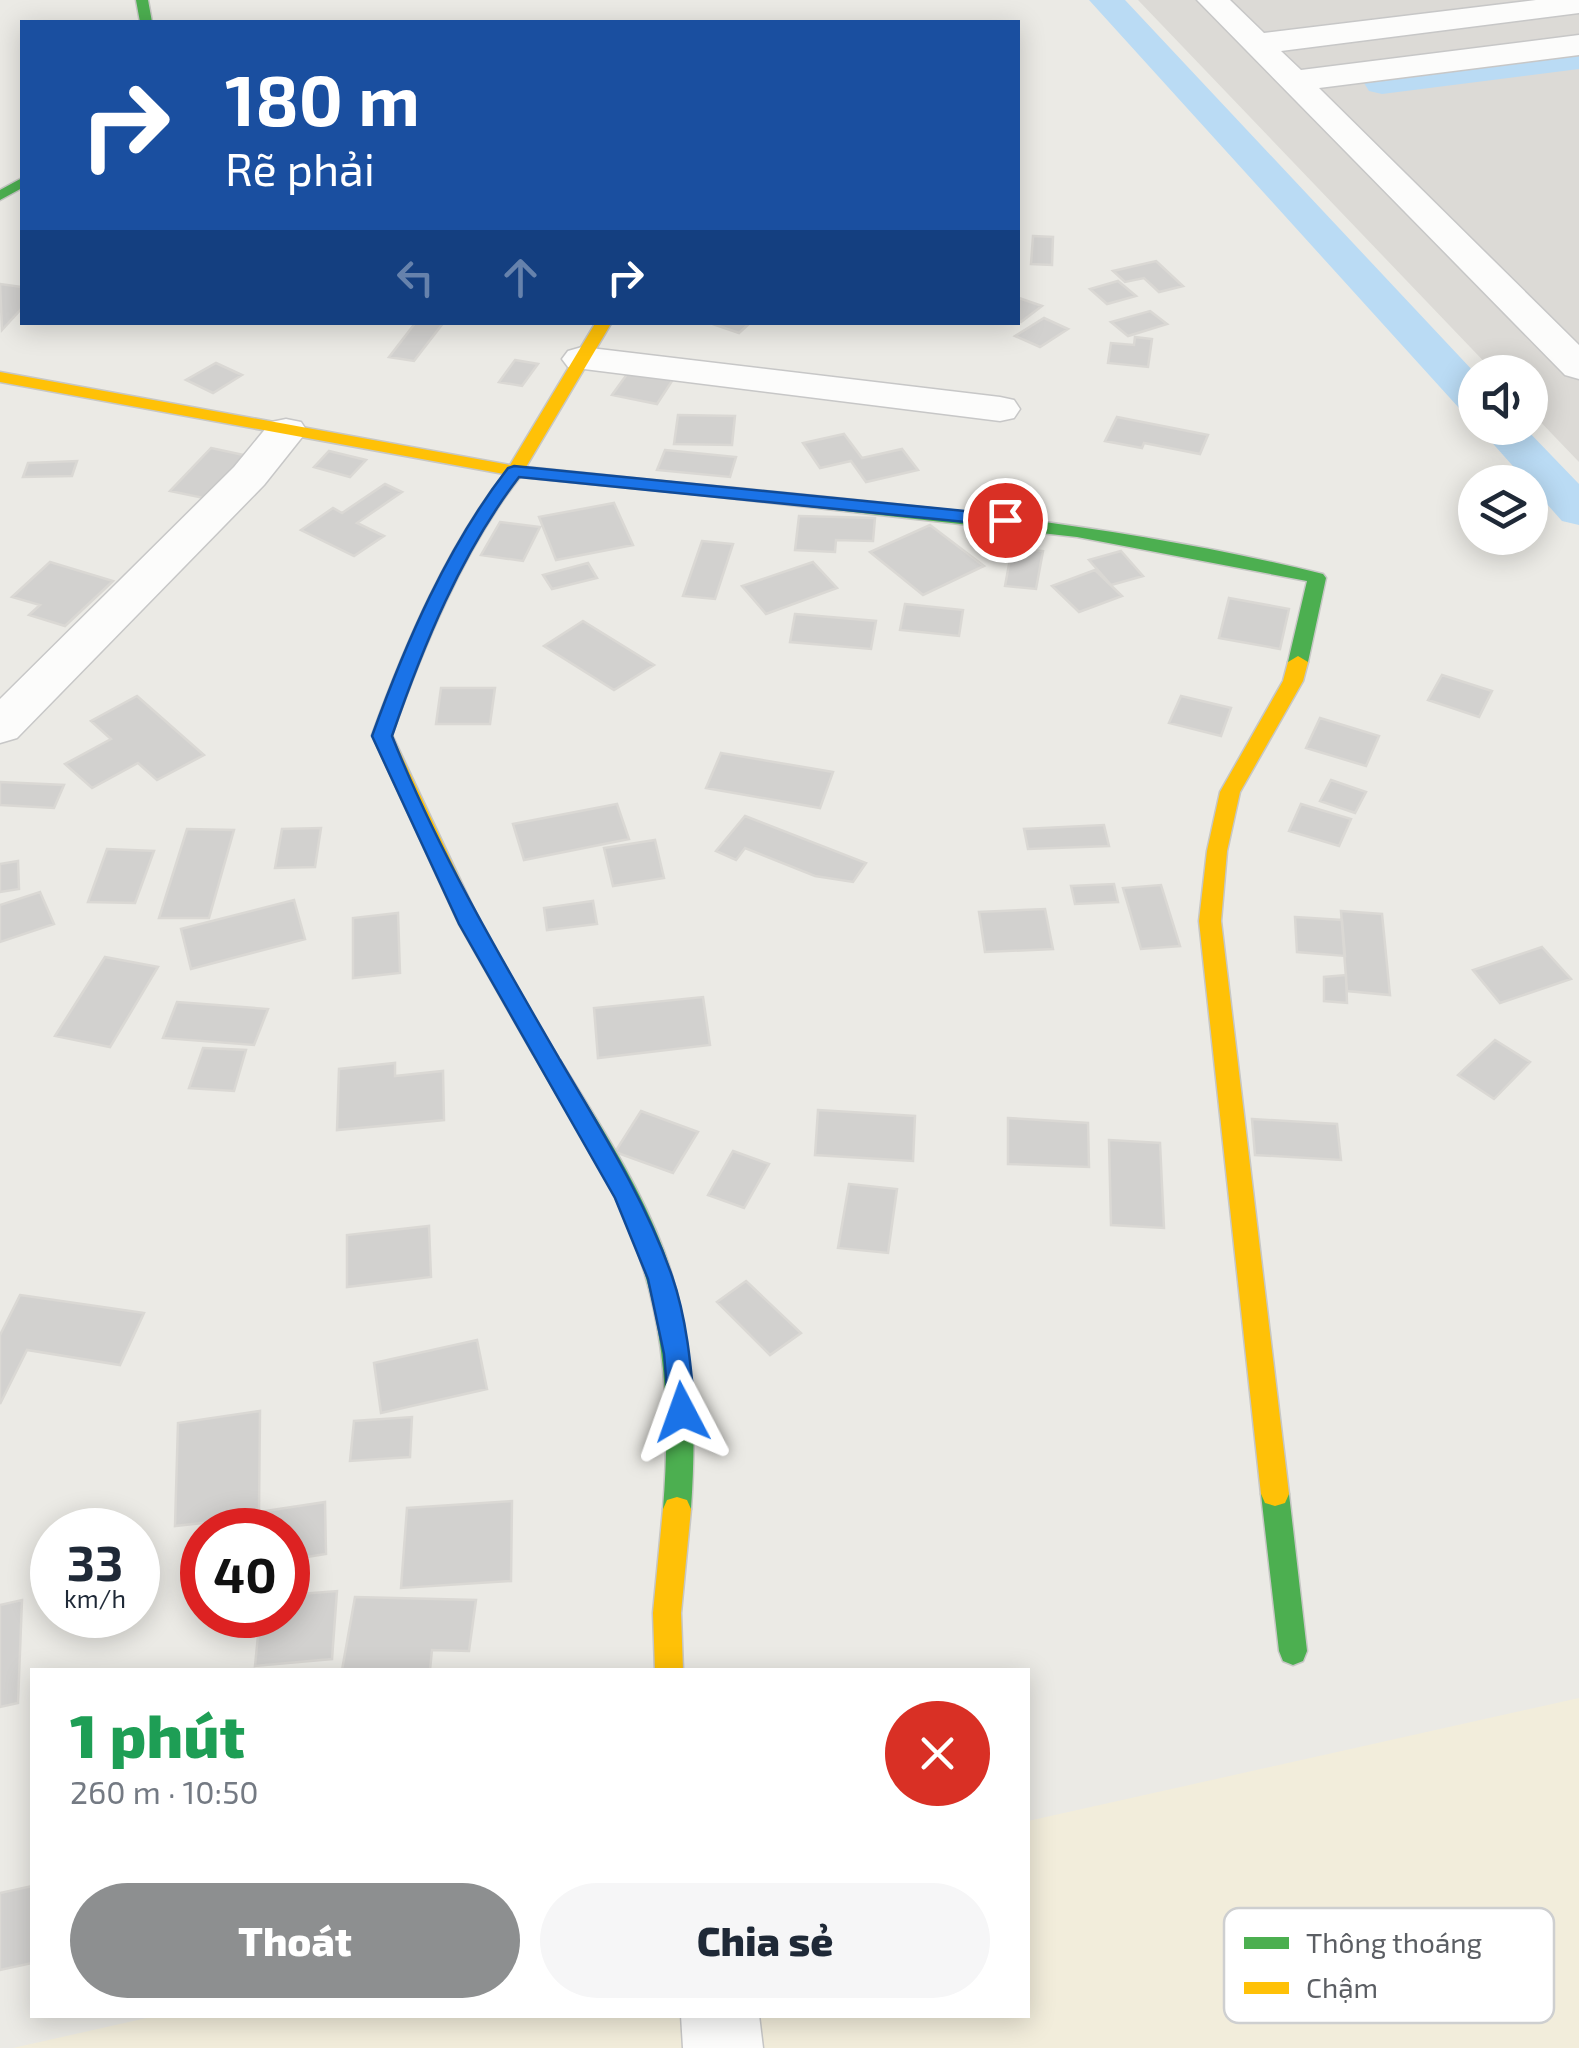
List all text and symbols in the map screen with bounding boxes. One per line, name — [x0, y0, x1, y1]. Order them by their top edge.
text: 180 m — [225, 56, 420, 140]
icon: right — [60, 60, 190, 190]
text: Rẽ phải — [225, 141, 375, 195]
icon: left — [388, 250, 443, 305]
icon: ahead — [493, 250, 548, 305]
icon: right — [598, 250, 653, 305]
map controls — [1458, 355, 1548, 555]
button: sound — [1458, 355, 1548, 445]
button: layers — [1458, 465, 1548, 555]
pin — [963, 478, 1048, 563]
icon: arrive — [978, 493, 1033, 548]
position arrow — [630, 1360, 734, 1464]
speed limit sign: 40 — [180, 1508, 310, 1638]
text: 33 — [67, 1531, 123, 1591]
text: km/h — [64, 1583, 126, 1613]
text: 1 phút — [70, 1698, 245, 1770]
button: close — [885, 1701, 990, 1806]
text: 260 m · 10:50 — [70, 1772, 259, 1810]
button: Thoát — [70, 1883, 520, 1998]
button: Chia sẻ — [540, 1883, 990, 1998]
legend — [1224, 1908, 1554, 2023]
text: Thông thoáng — [1306, 1925, 1483, 1959]
text: Chậm — [1306, 1970, 1378, 2004]

